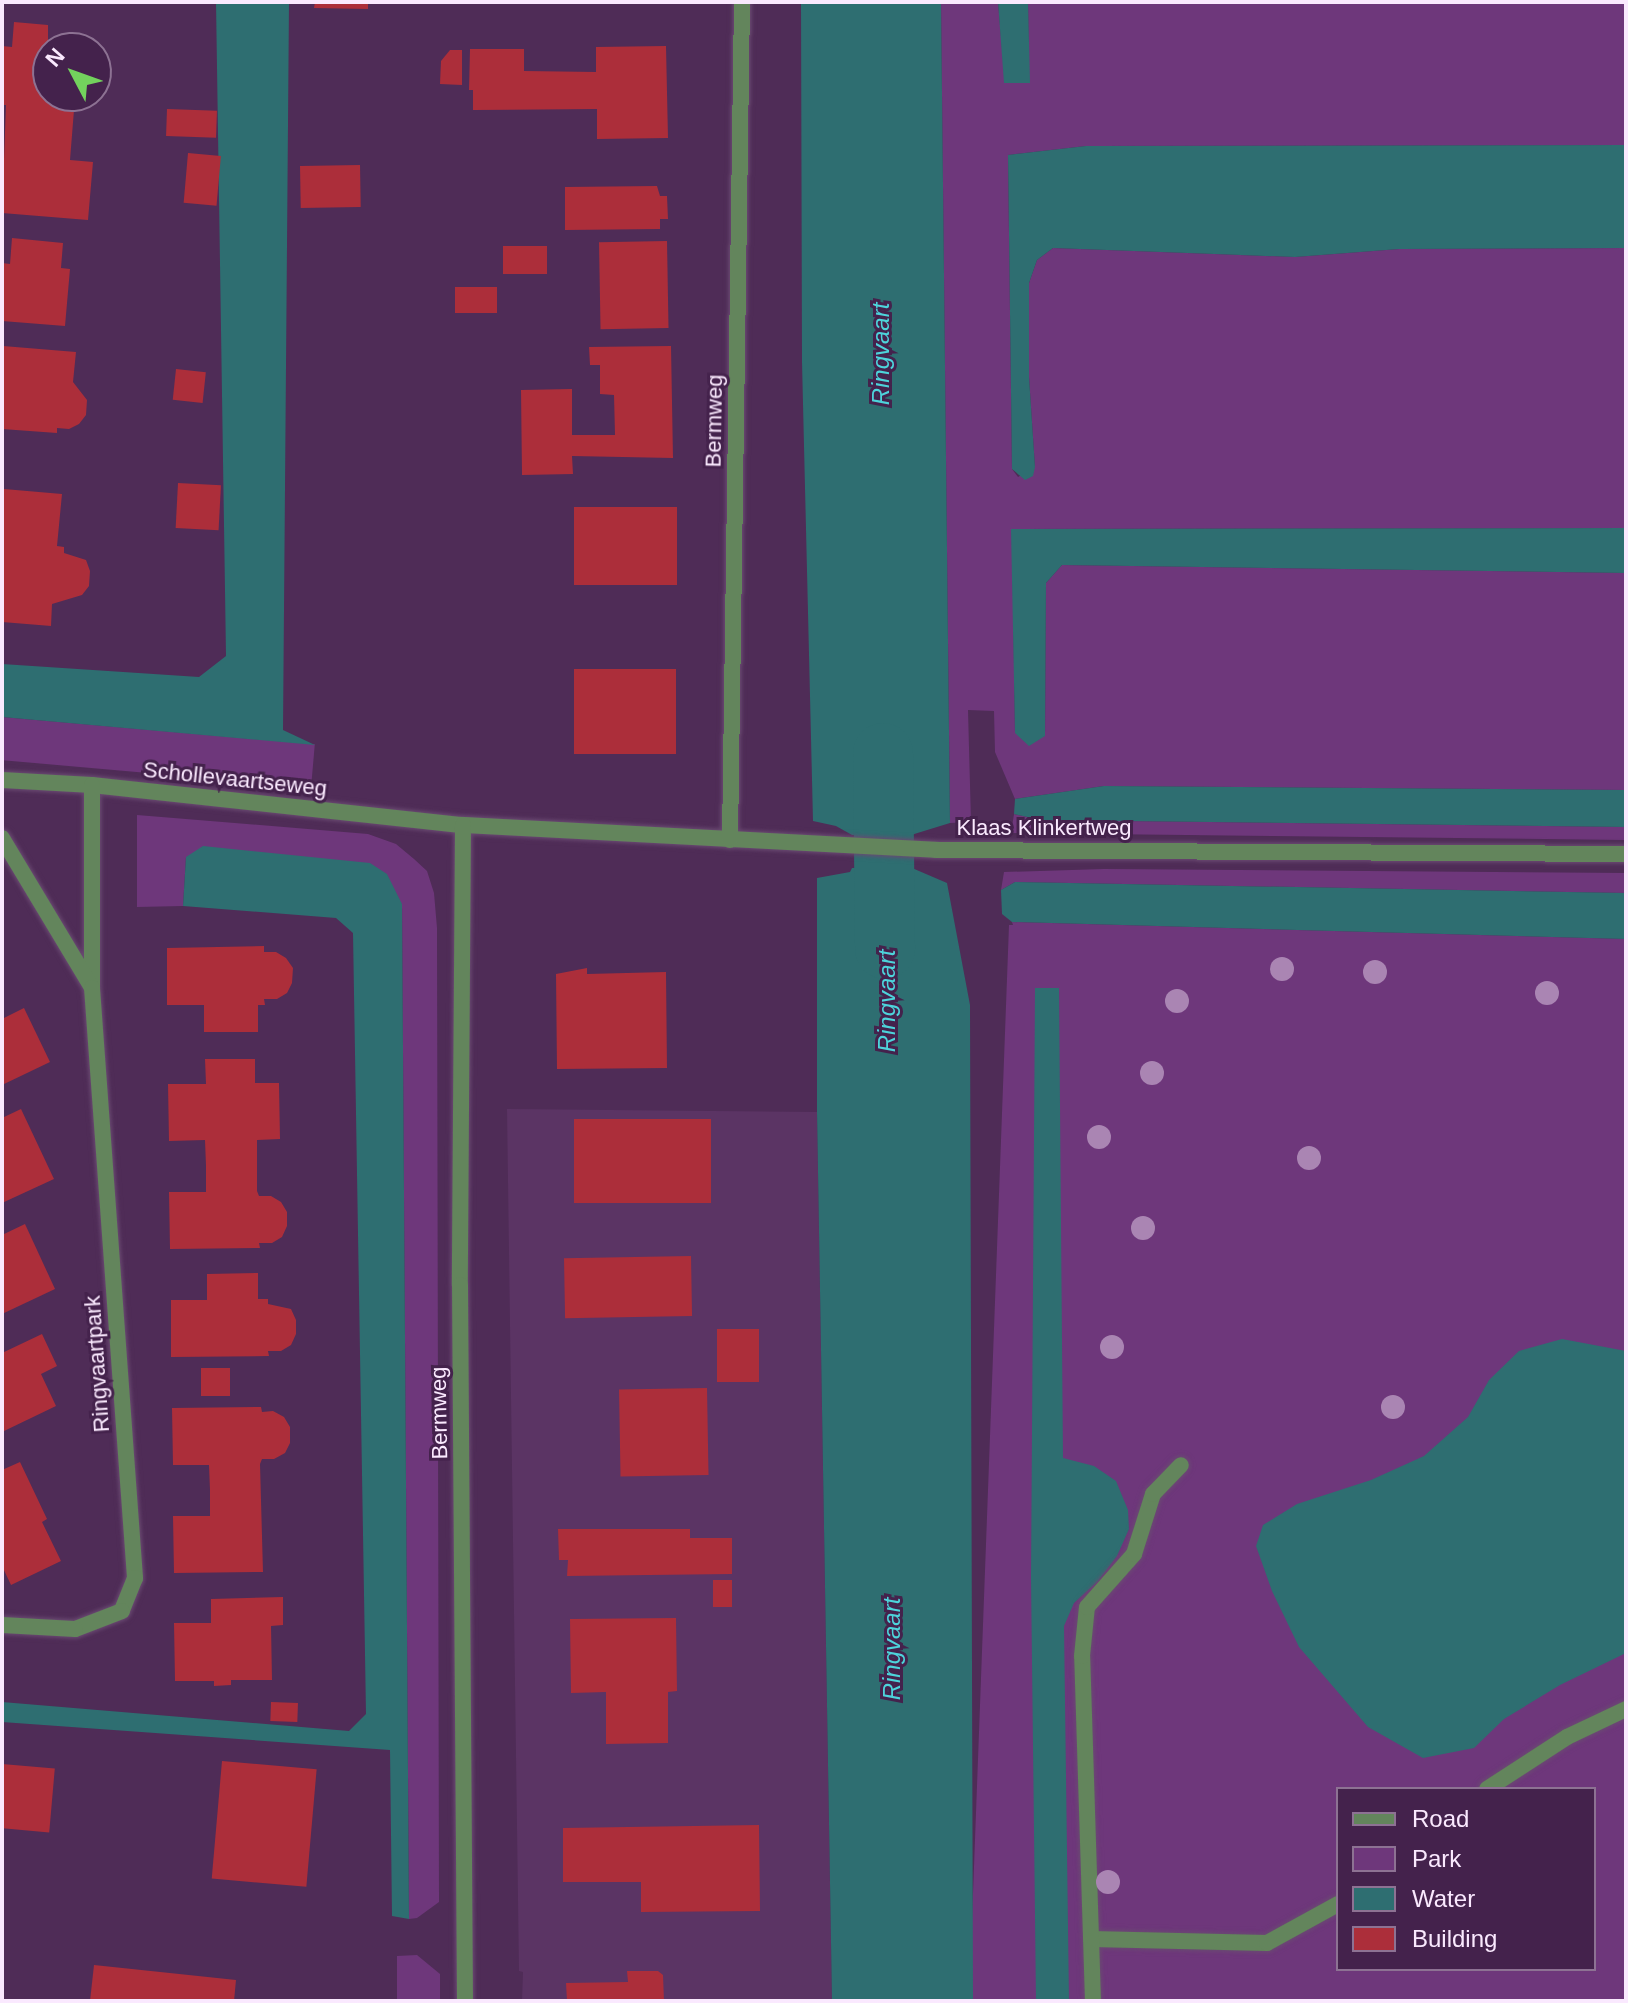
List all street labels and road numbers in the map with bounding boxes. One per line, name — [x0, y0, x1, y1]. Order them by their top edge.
street label: Bermweg — [700, 374, 728, 468]
street label: Schollevaartseweg — [142, 756, 328, 802]
street label: Klaas Klinkertweg — [957, 815, 1131, 841]
street label: Ringvaartpark — [79, 1295, 115, 1433]
street label: Bermweg — [425, 1366, 453, 1460]

